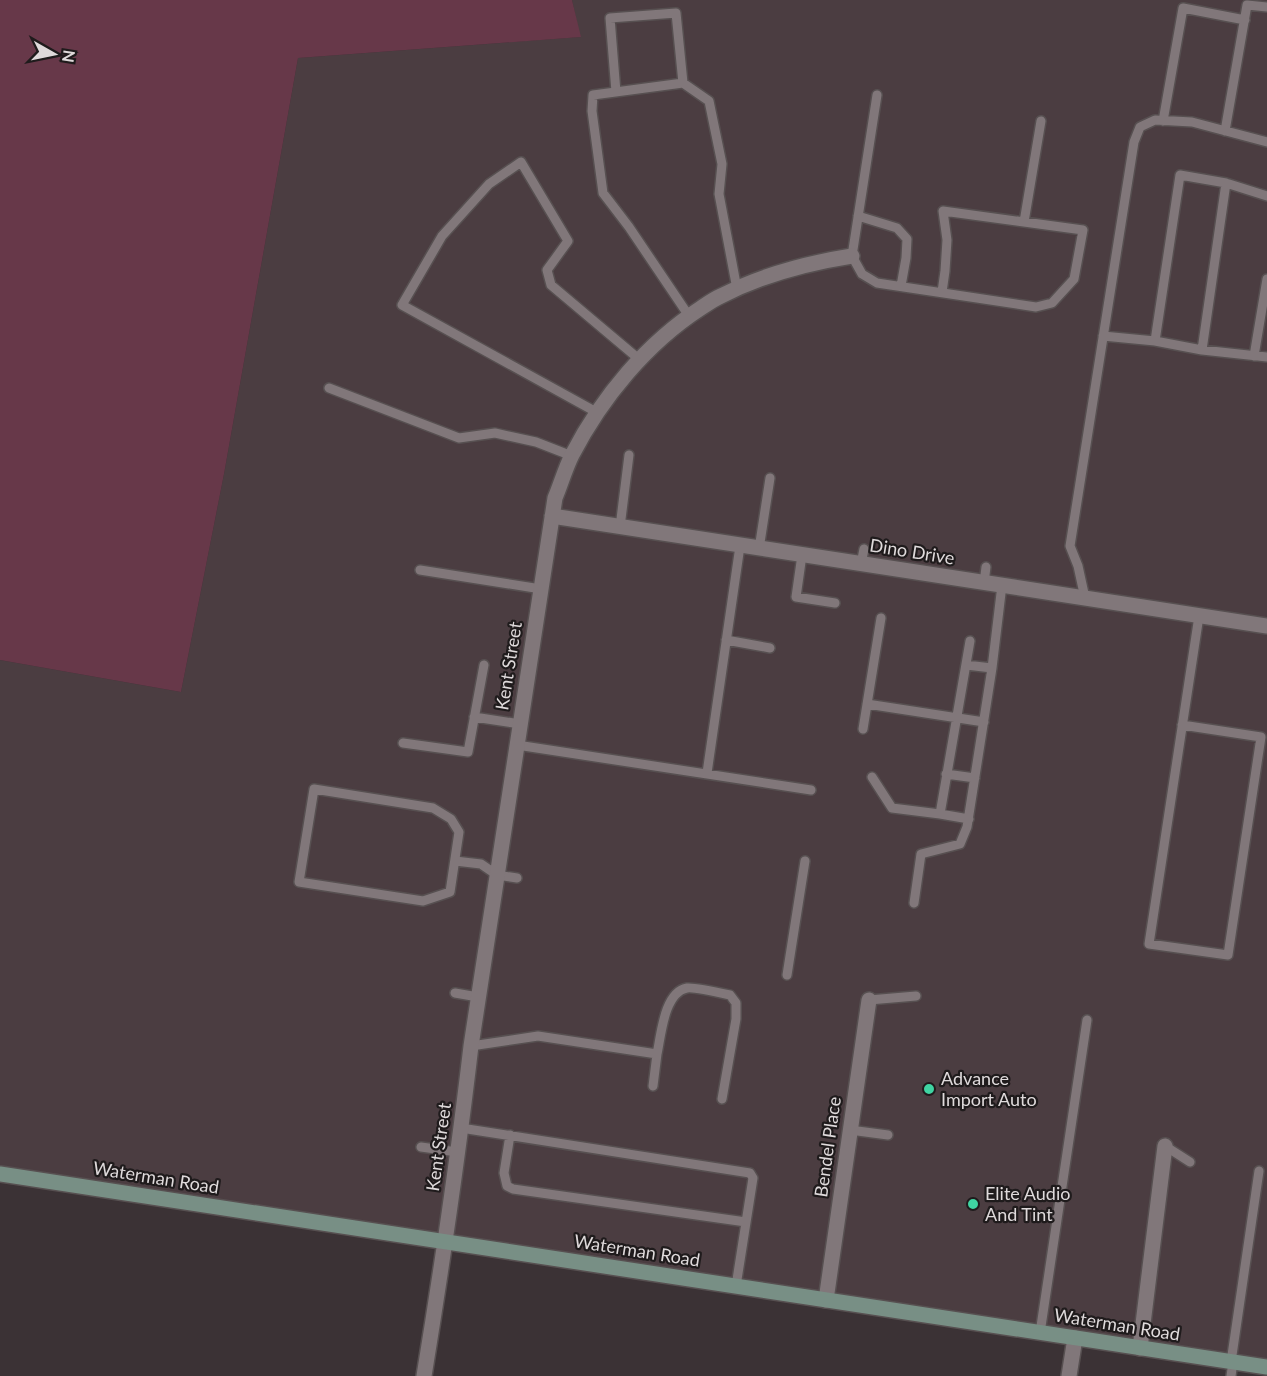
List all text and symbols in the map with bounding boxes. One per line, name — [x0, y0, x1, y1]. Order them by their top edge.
north arrow — [24, 24, 84, 84]
text: N — [59, 49, 80, 64]
street label: Dino Drive — [868, 533, 956, 569]
street label: Kent Street — [490, 620, 526, 712]
place label: Advance Import Auto — [941, 1067, 1037, 1110]
marker: Advance Import Auto — [922, 1082, 936, 1096]
street label: Bendel Place — [809, 1095, 845, 1199]
street label: Kent Street — [421, 1101, 455, 1193]
street label: Waterman Road — [92, 1156, 221, 1198]
place label: Elite Audio And Tint — [985, 1182, 1070, 1225]
marker: Elite Audio And Tint — [966, 1197, 980, 1211]
street label: Waterman Road — [573, 1229, 702, 1271]
street label: Waterman Road — [1053, 1303, 1182, 1345]

